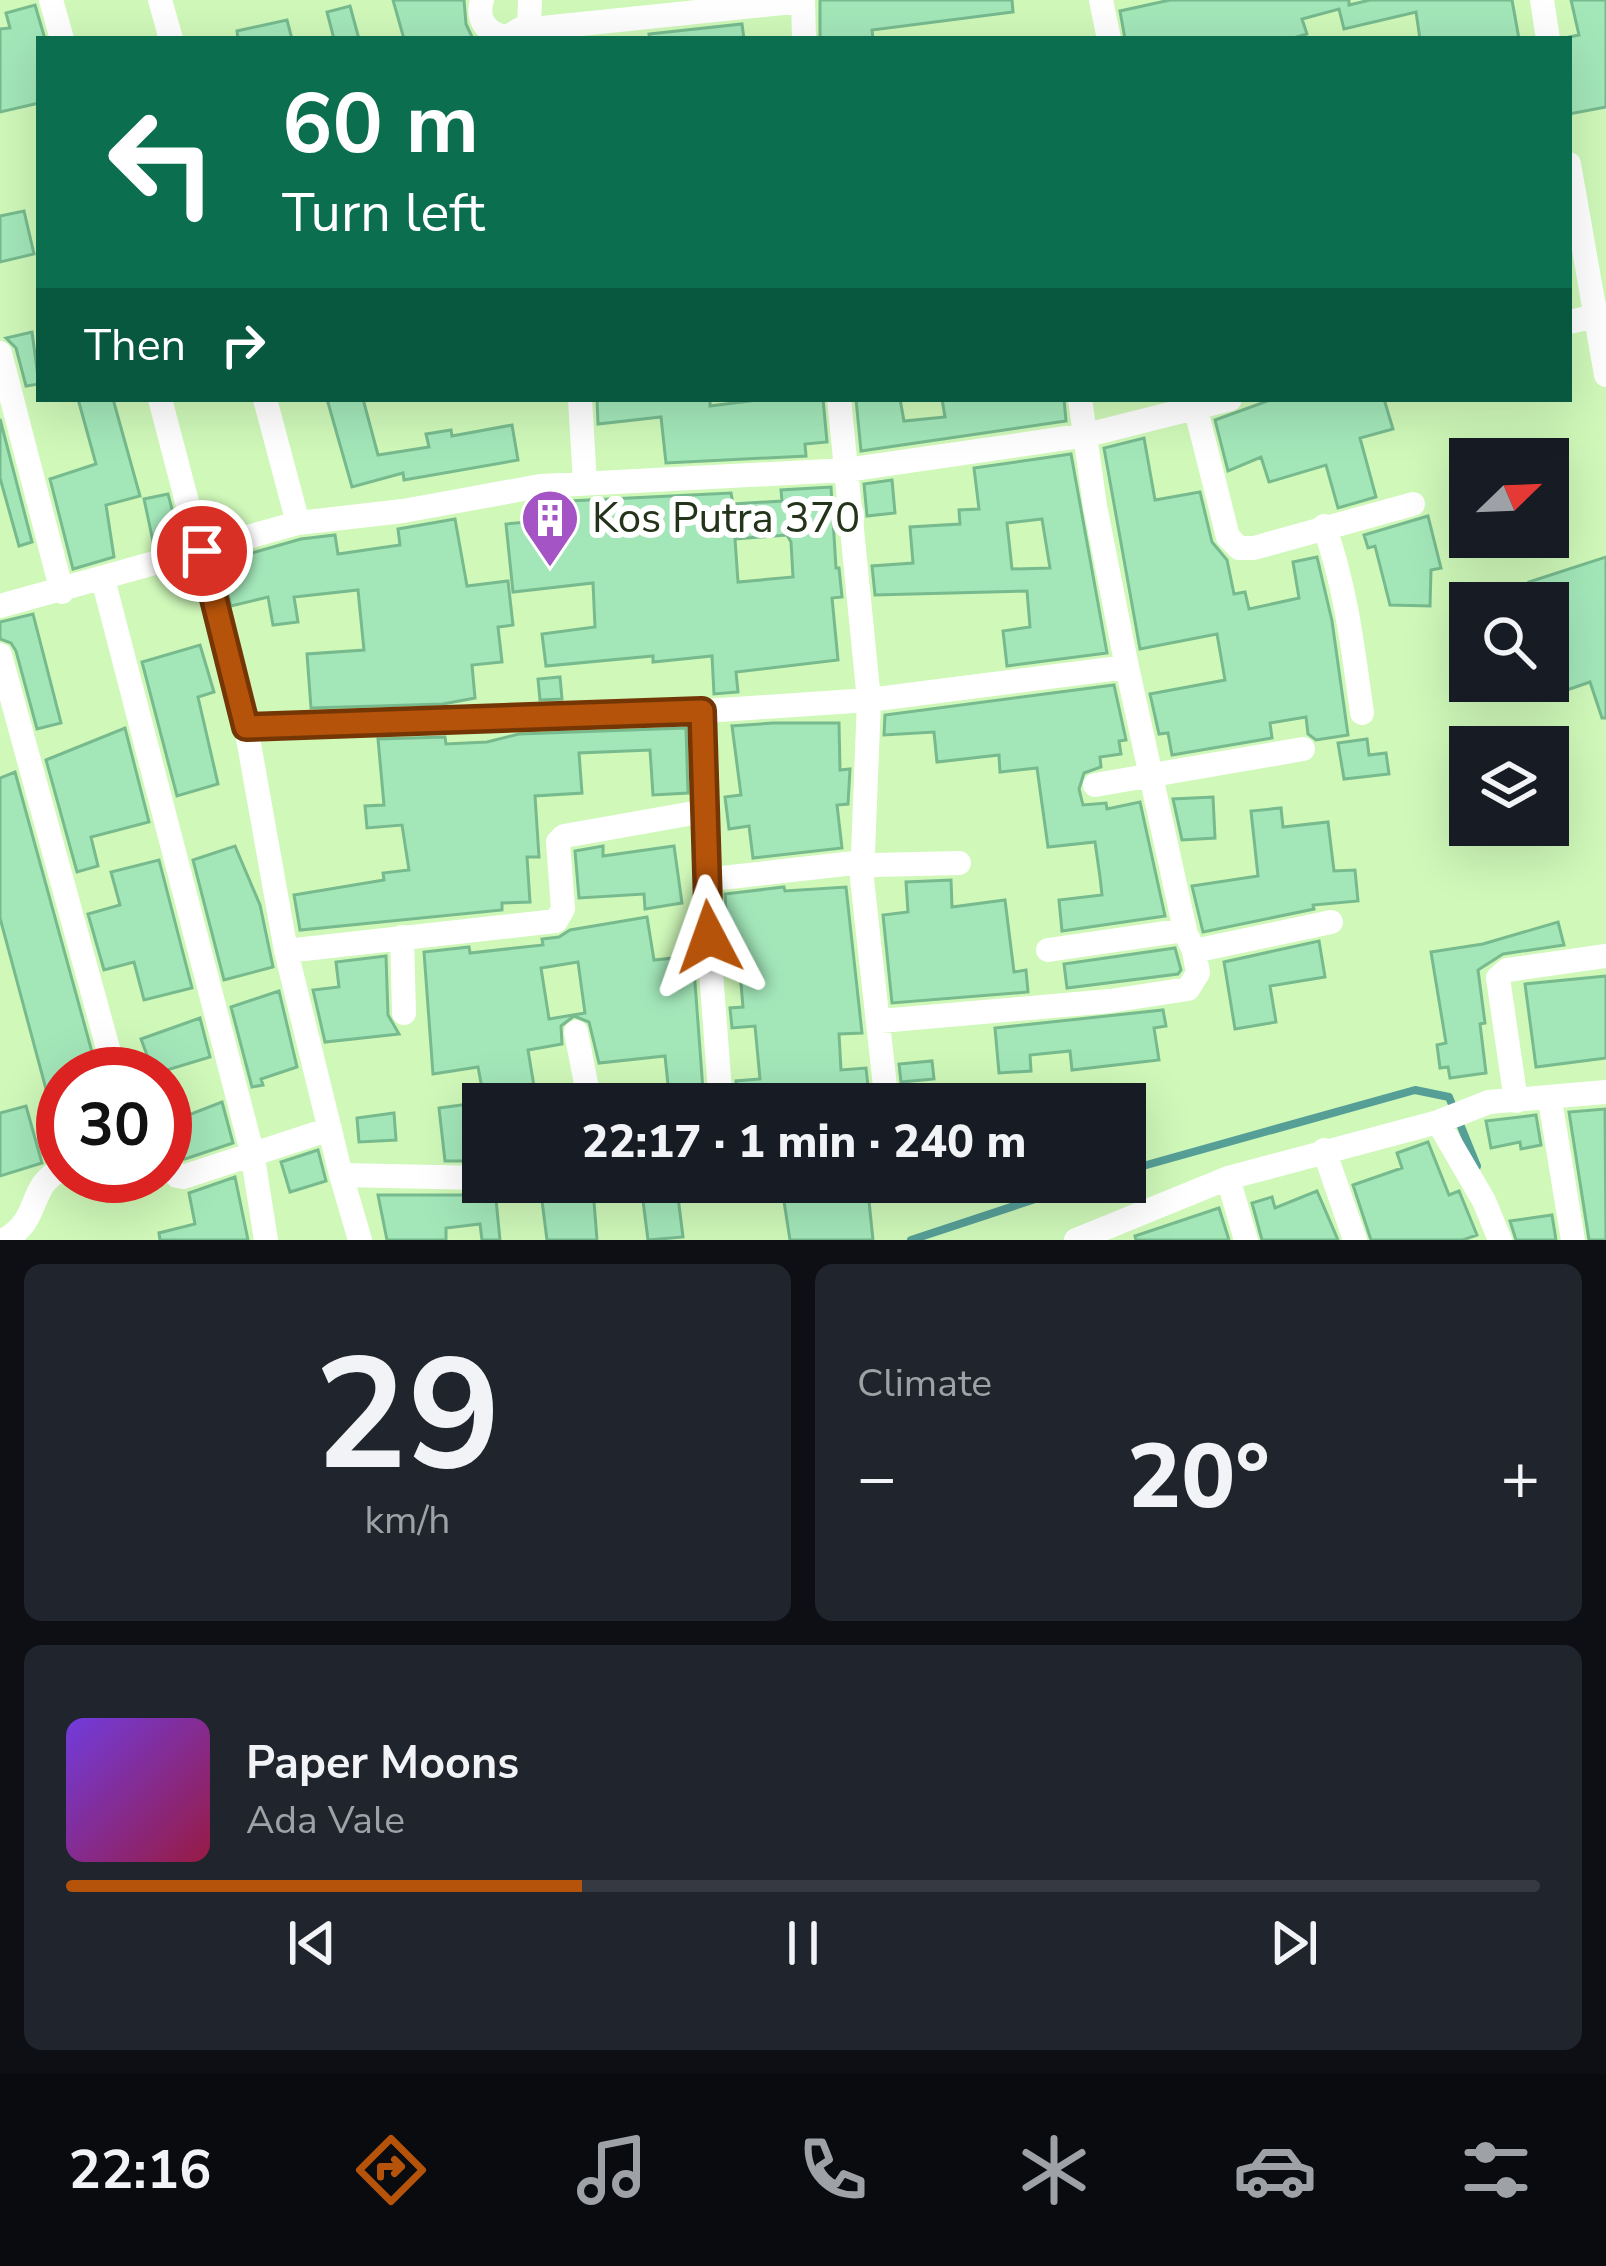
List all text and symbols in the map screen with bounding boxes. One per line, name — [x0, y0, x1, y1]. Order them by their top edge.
text: 60 m — [282, 67, 479, 182]
icon: left — [84, 84, 240, 240]
text: Turn left — [282, 176, 485, 250]
icon: right — [210, 312, 276, 378]
text: Then — [84, 315, 186, 376]
north arrow — [1449, 438, 1569, 558]
map controls — [1449, 438, 1569, 846]
building icon: Kos Putra 370 — [519, 487, 581, 569]
place label: Kos Putra 370 — [592, 490, 860, 547]
pin — [151, 500, 253, 602]
icon: arrive — [169, 518, 235, 584]
button: search — [1449, 582, 1569, 702]
button: layers — [1449, 726, 1569, 846]
position arrow — [646, 874, 772, 1000]
speed limit sign: 30 — [36, 1047, 192, 1203]
text: 22:17 · 1 min · 240 m — [581, 1112, 1027, 1173]
text: 29 — [314, 1309, 501, 1522]
text: Climate — [857, 1357, 992, 1410]
text: 20° — [1127, 1416, 1270, 1539]
text: − — [857, 1433, 897, 1523]
text: + — [1500, 1433, 1540, 1523]
text: km/h — [365, 1494, 450, 1547]
text: Paper Moons — [246, 1733, 519, 1794]
text: Ada Vale — [246, 1794, 405, 1847]
icon: previous — [279, 1910, 345, 1976]
icon: pause — [770, 1910, 836, 1976]
icon: next — [1261, 1910, 1327, 1976]
icon: directions — [349, 2128, 433, 2212]
icon: music — [570, 2128, 654, 2212]
icon: phone — [791, 2128, 875, 2212]
icon: climate — [1012, 2128, 1096, 2212]
icon: car — [1233, 2128, 1317, 2212]
icon: filters — [1454, 2128, 1538, 2212]
text: 22:16 — [69, 2133, 212, 2207]

